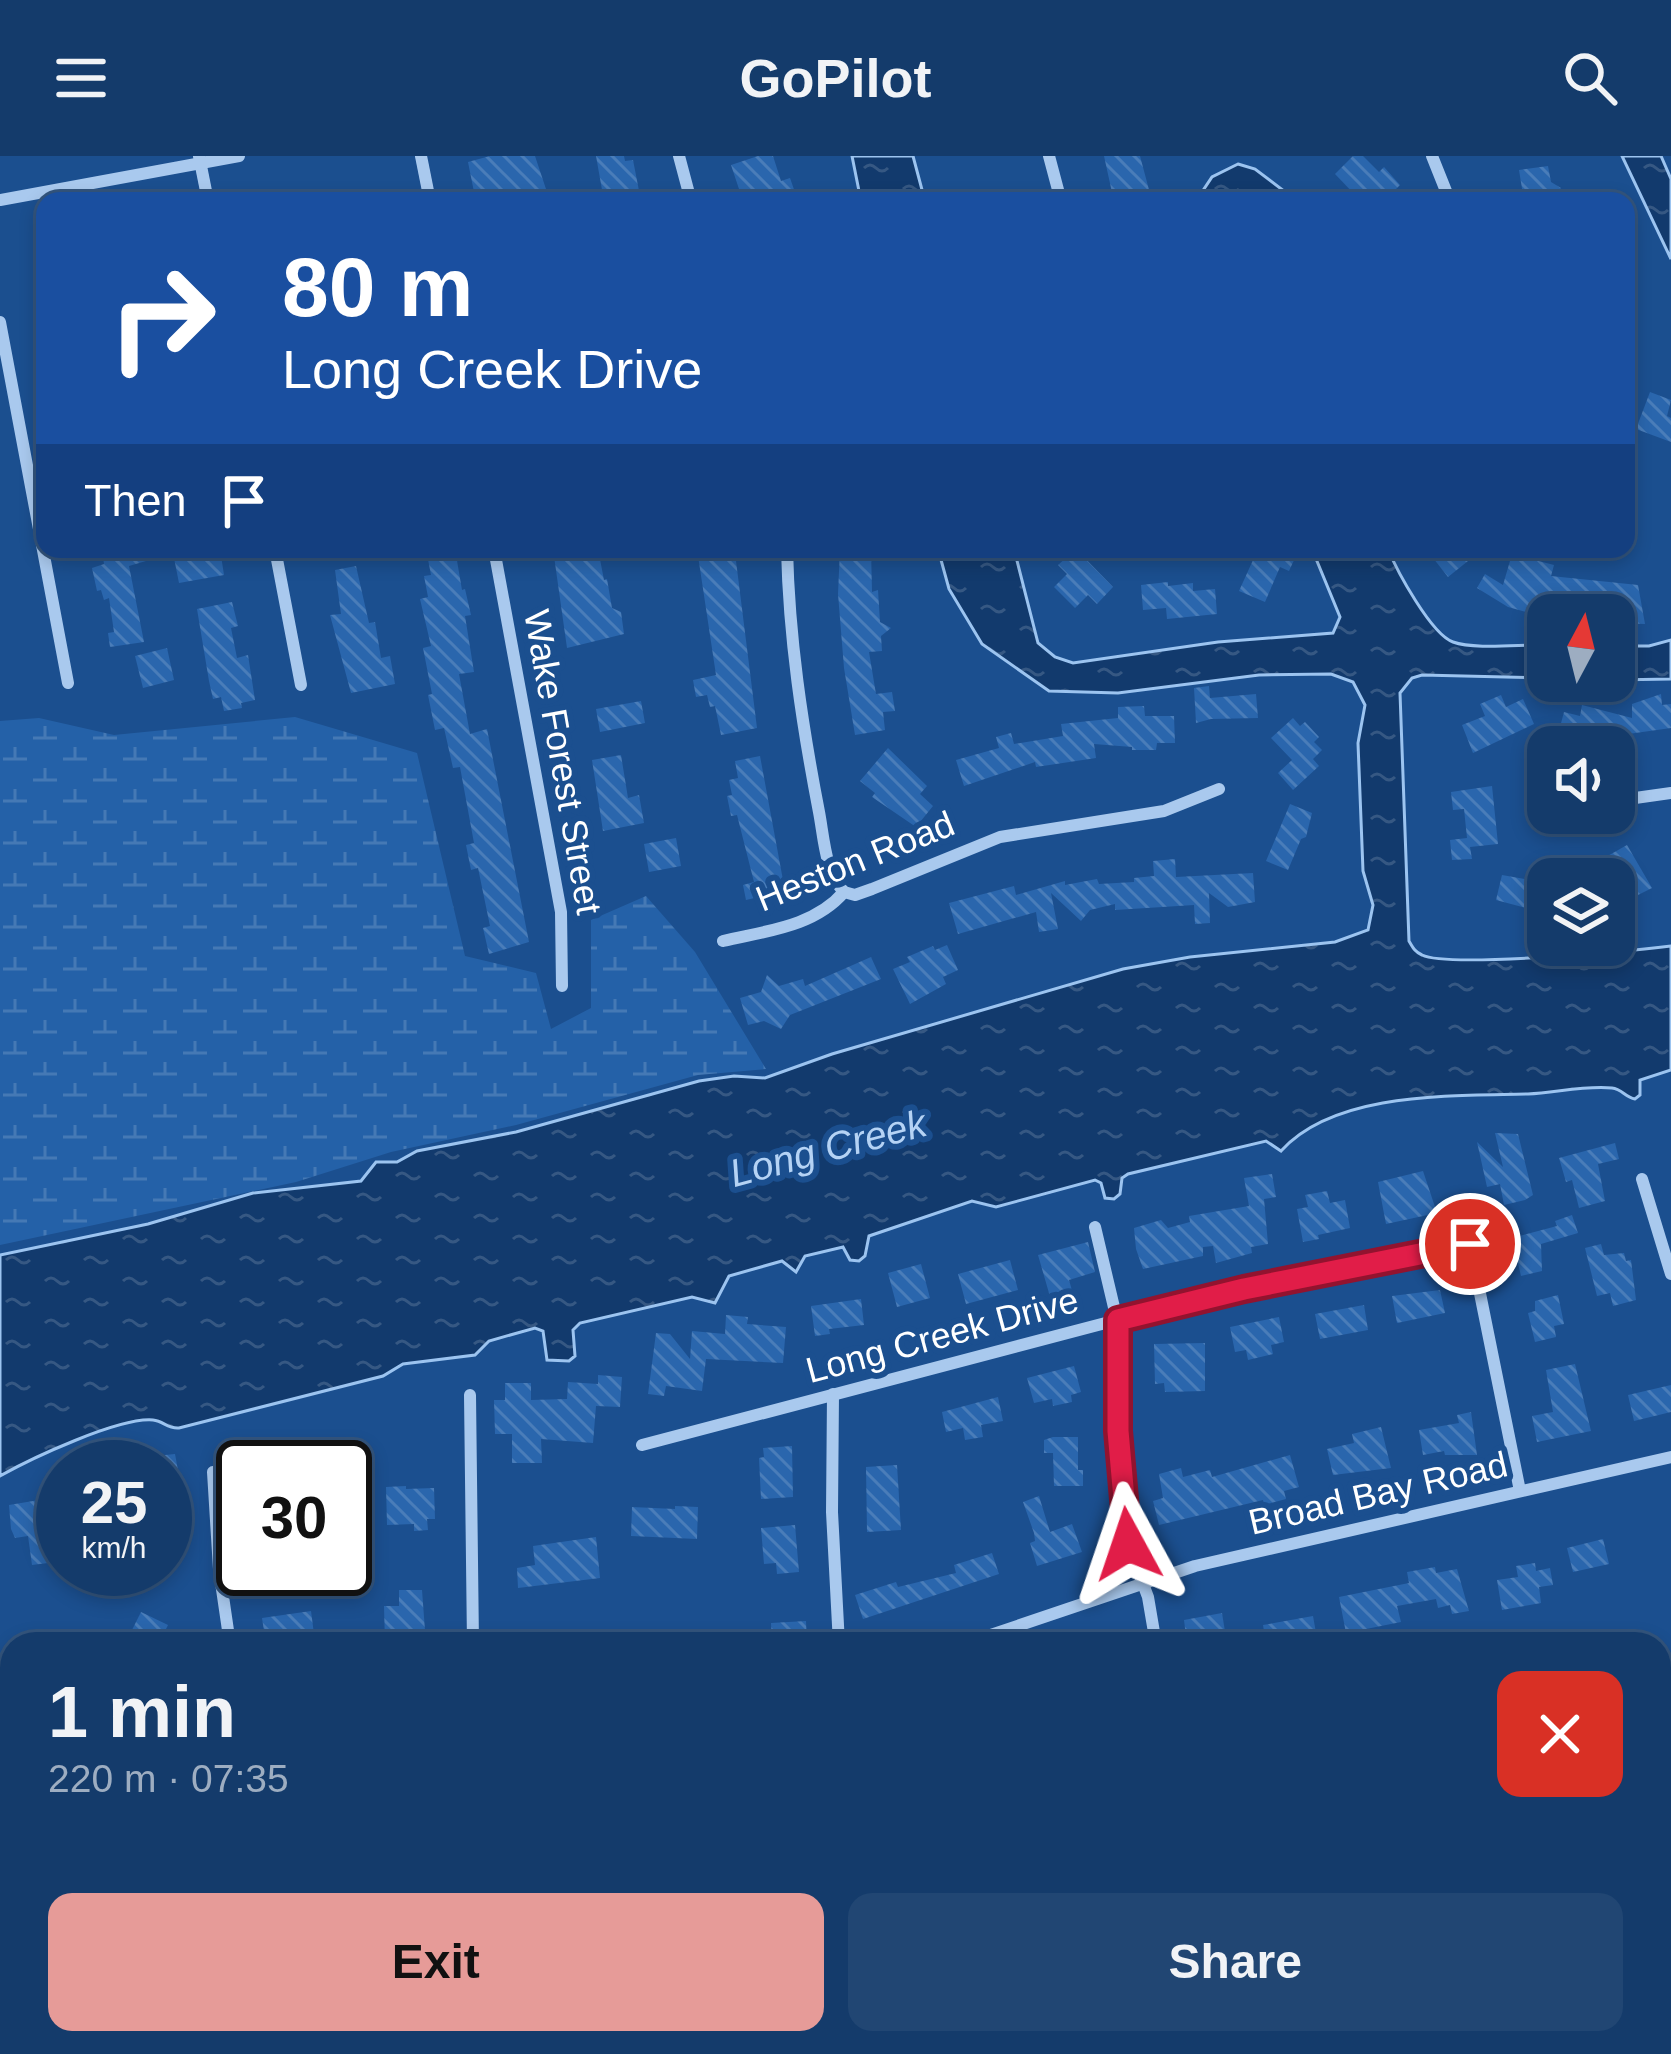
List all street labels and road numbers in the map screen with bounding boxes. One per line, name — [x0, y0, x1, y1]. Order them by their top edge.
street label: Wake Forest Street — [516, 606, 610, 918]
street label: Heston Road — [750, 803, 960, 919]
street label: Long Creek Drive — [801, 1279, 1083, 1391]
street label: Broad Bay Road — [1245, 1443, 1511, 1543]

